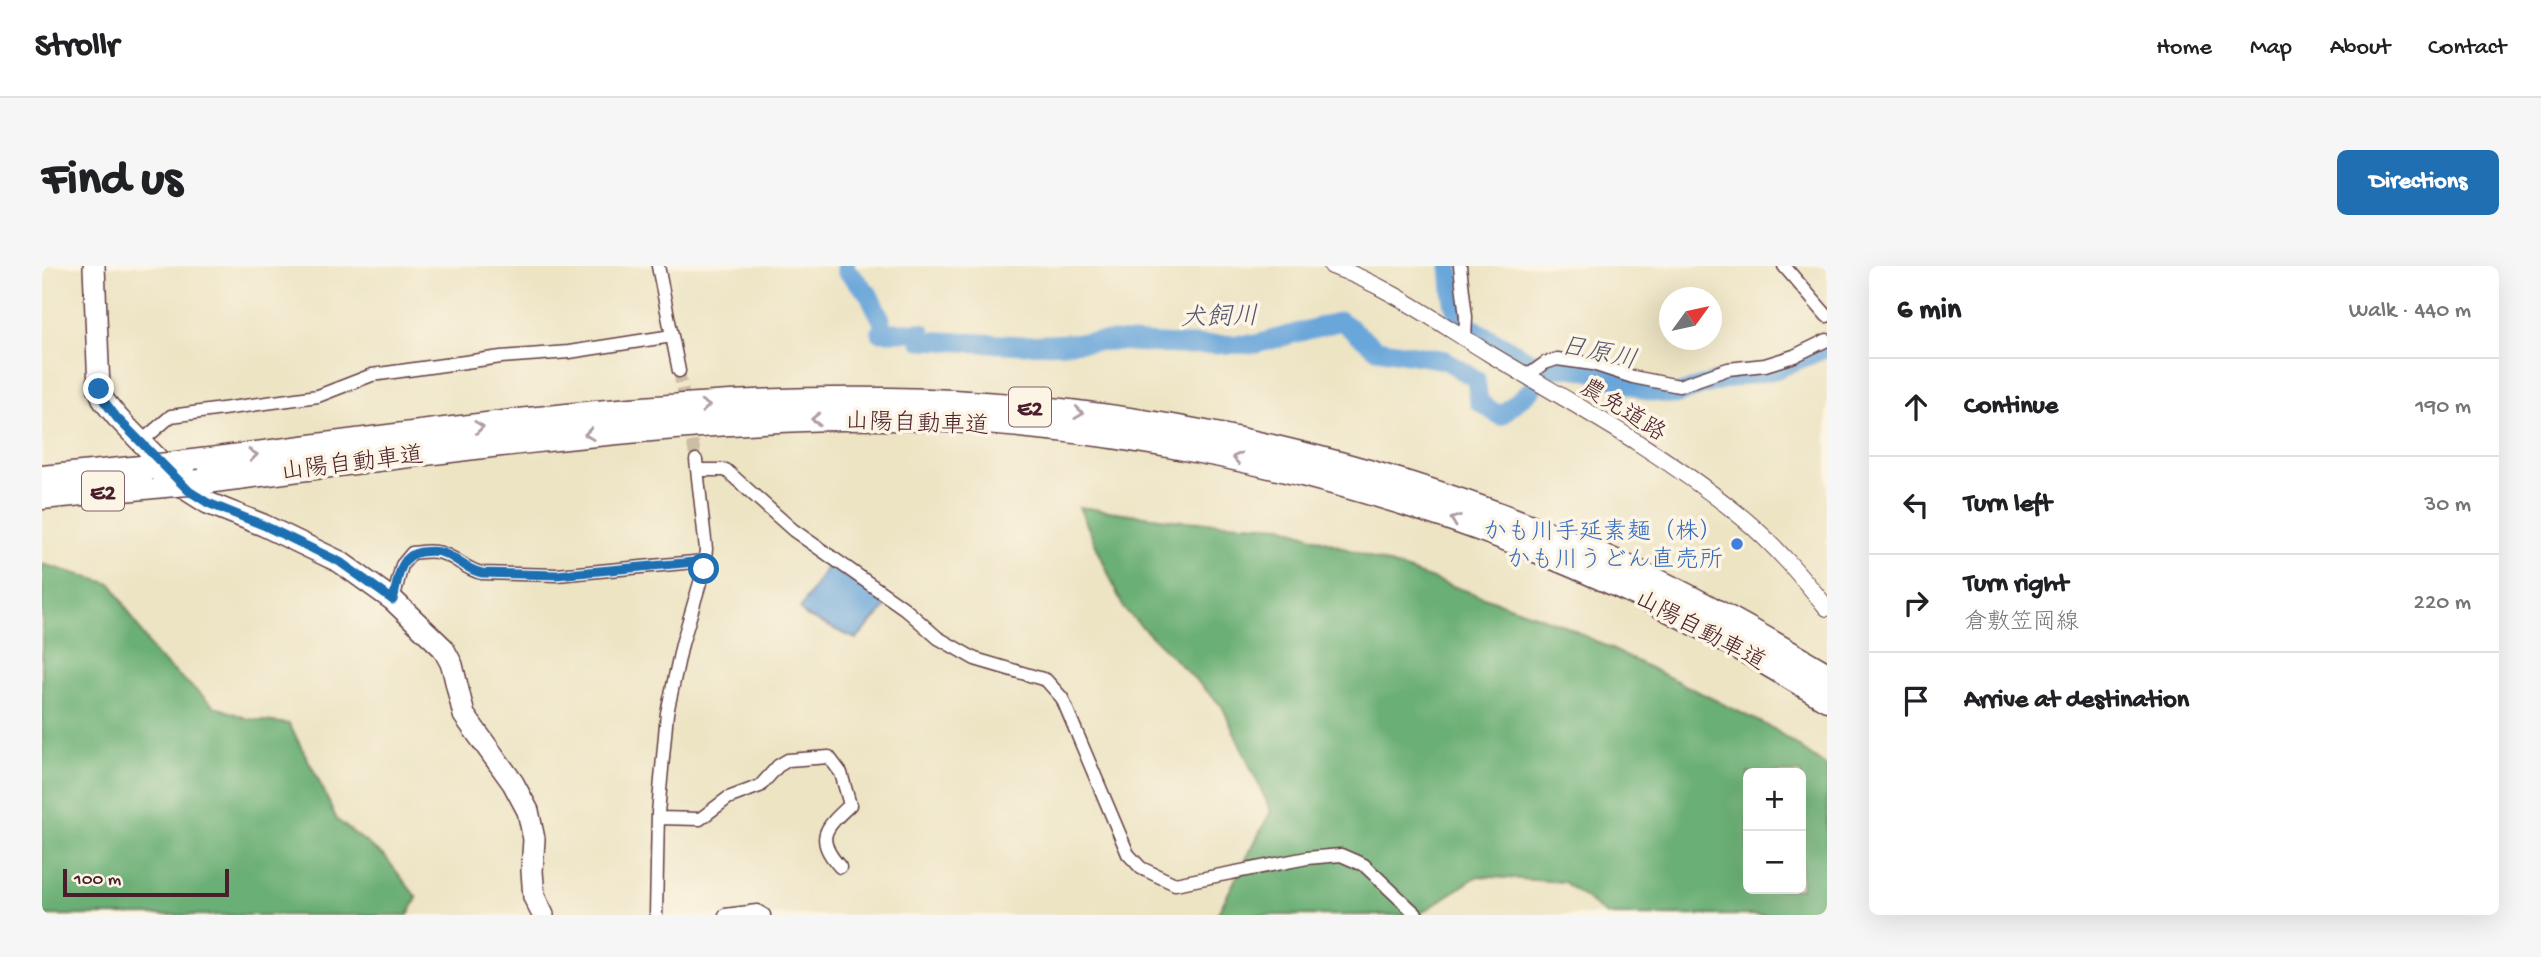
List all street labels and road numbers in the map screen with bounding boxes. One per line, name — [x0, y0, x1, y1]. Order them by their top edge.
street label: 農免道路 — [1574, 373, 1671, 450]
road number: E2 — [1009, 388, 1051, 426]
street label: 山陽自動車道 — [844, 407, 989, 443]
street label: 山陽自動車道 — [279, 441, 426, 489]
road number: E2 — [82, 472, 124, 510]
street label: 山陽自動車道 — [1629, 585, 1770, 679]

